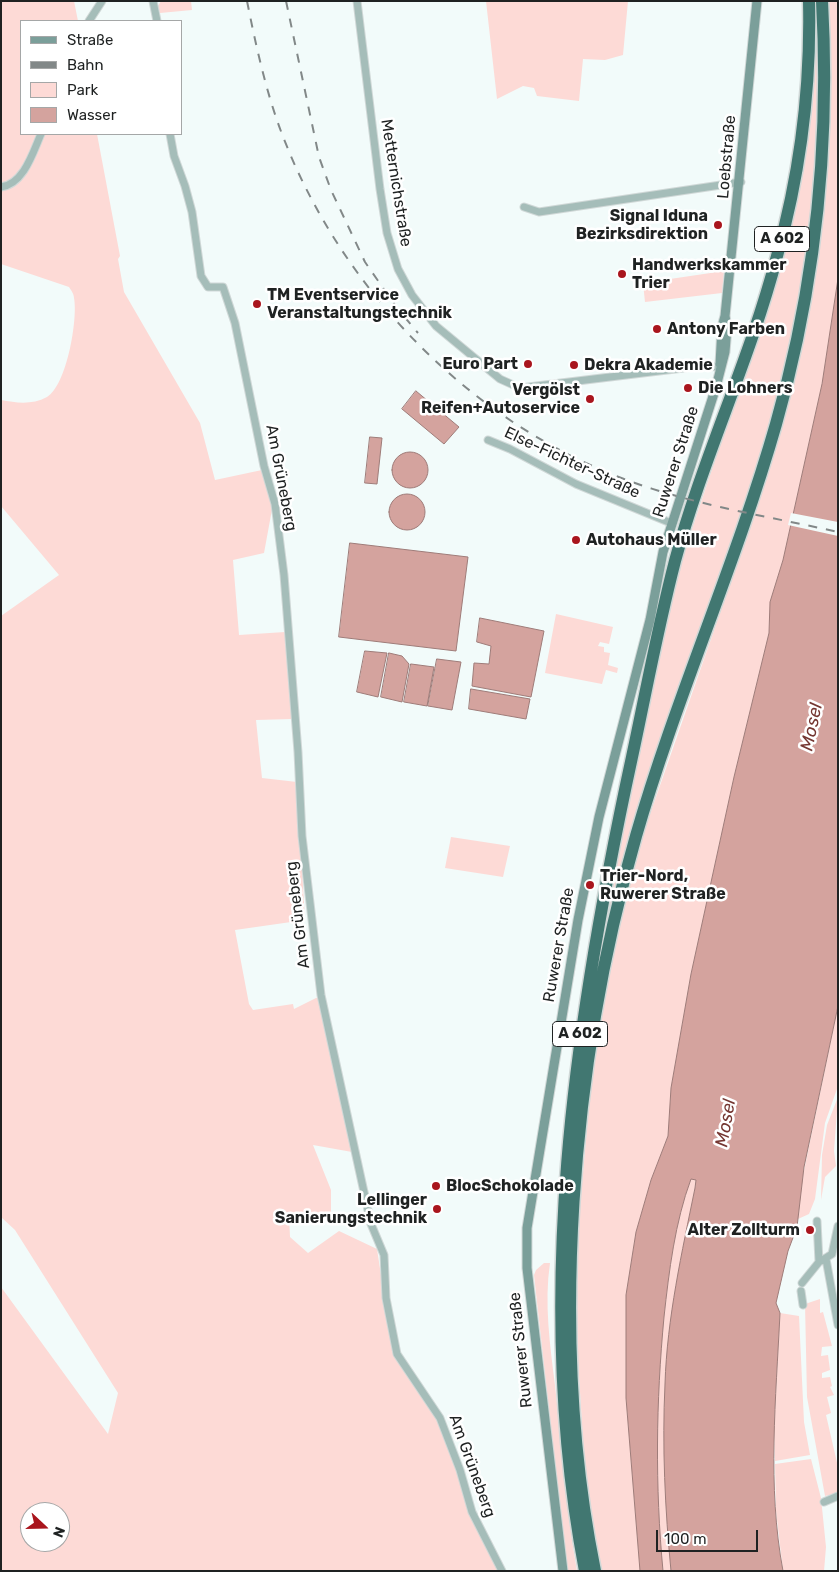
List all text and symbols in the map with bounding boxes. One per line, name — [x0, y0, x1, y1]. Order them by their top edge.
legend — [20, 20, 182, 135]
text: Straße — [67, 31, 113, 49]
text: Bahn — [67, 56, 104, 74]
text: Park — [67, 81, 98, 99]
text: Wasser — [67, 106, 116, 124]
street label: Loebstraße — [714, 114, 740, 200]
street label: Metternichstraße — [376, 118, 416, 248]
place label: Signal Iduna Bezirksdirektion — [576, 206, 708, 244]
marker: Signal Iduna Bezirksdirektion — [712, 219, 724, 231]
road number: A 602 — [754, 226, 810, 252]
place label: Handwerkskammer Trier — [632, 255, 786, 293]
marker: Handwerkskammer Trier — [616, 268, 628, 280]
place label: TM Eventservice Veranstaltungstechnik — [267, 285, 452, 323]
marker: TM Eventservice Veranstaltungstechnik — [251, 298, 263, 310]
place label: Antony Farben — [667, 319, 785, 339]
marker: Antony Farben — [651, 323, 663, 335]
place label: Euro Part — [442, 354, 518, 374]
place label: Dekra Akademie — [584, 355, 713, 375]
marker: Euro Part — [522, 358, 534, 370]
marker: Dekra Akademie — [568, 359, 580, 371]
place label: Die Lohners — [698, 378, 792, 398]
place label: Vergölst Reifen+Autoservice — [421, 380, 580, 418]
marker: Die Lohners — [682, 382, 694, 394]
marker: Vergölst Reifen+Autoservice — [584, 393, 596, 405]
street label: Ruwerer Straße — [649, 404, 703, 520]
street label: Am Grüneberg — [261, 423, 301, 533]
street label: Else-Fichter-Straße — [501, 423, 643, 503]
place label: Autohaus Müller — [586, 530, 717, 550]
marker: Autohaus Müller — [570, 534, 582, 546]
water label: Mosel — [796, 701, 828, 753]
street label: Am Grüneberg — [282, 860, 314, 970]
place label: Trier-Nord, Ruwerer Straße — [600, 866, 726, 904]
marker: Trier-Nord, Ruwerer Straße — [584, 879, 596, 891]
street label: Ruwerer Straße — [539, 886, 579, 1004]
road number: A 602 — [552, 1022, 608, 1046]
water label: Mosel — [711, 1097, 741, 1149]
place label: BlocSchokolade — [446, 1176, 574, 1196]
marker: BlocSchokolade — [430, 1180, 442, 1192]
place label: Lellinger Sanierungstechnik — [275, 1190, 427, 1228]
marker: Lellinger Sanierungstechnik — [431, 1203, 443, 1215]
place label: Alter Zollturm — [687, 1220, 800, 1240]
marker: Alter Zollturm — [804, 1224, 816, 1236]
street label: Ruwerer Straße — [505, 1291, 537, 1409]
street label: Am Grüneberg — [444, 1412, 500, 1520]
north arrow — [20, 1502, 70, 1552]
scale bar — [659, 1520, 762, 1552]
text: N — [49, 1524, 68, 1540]
text: 100 m — [664, 1530, 706, 1548]

